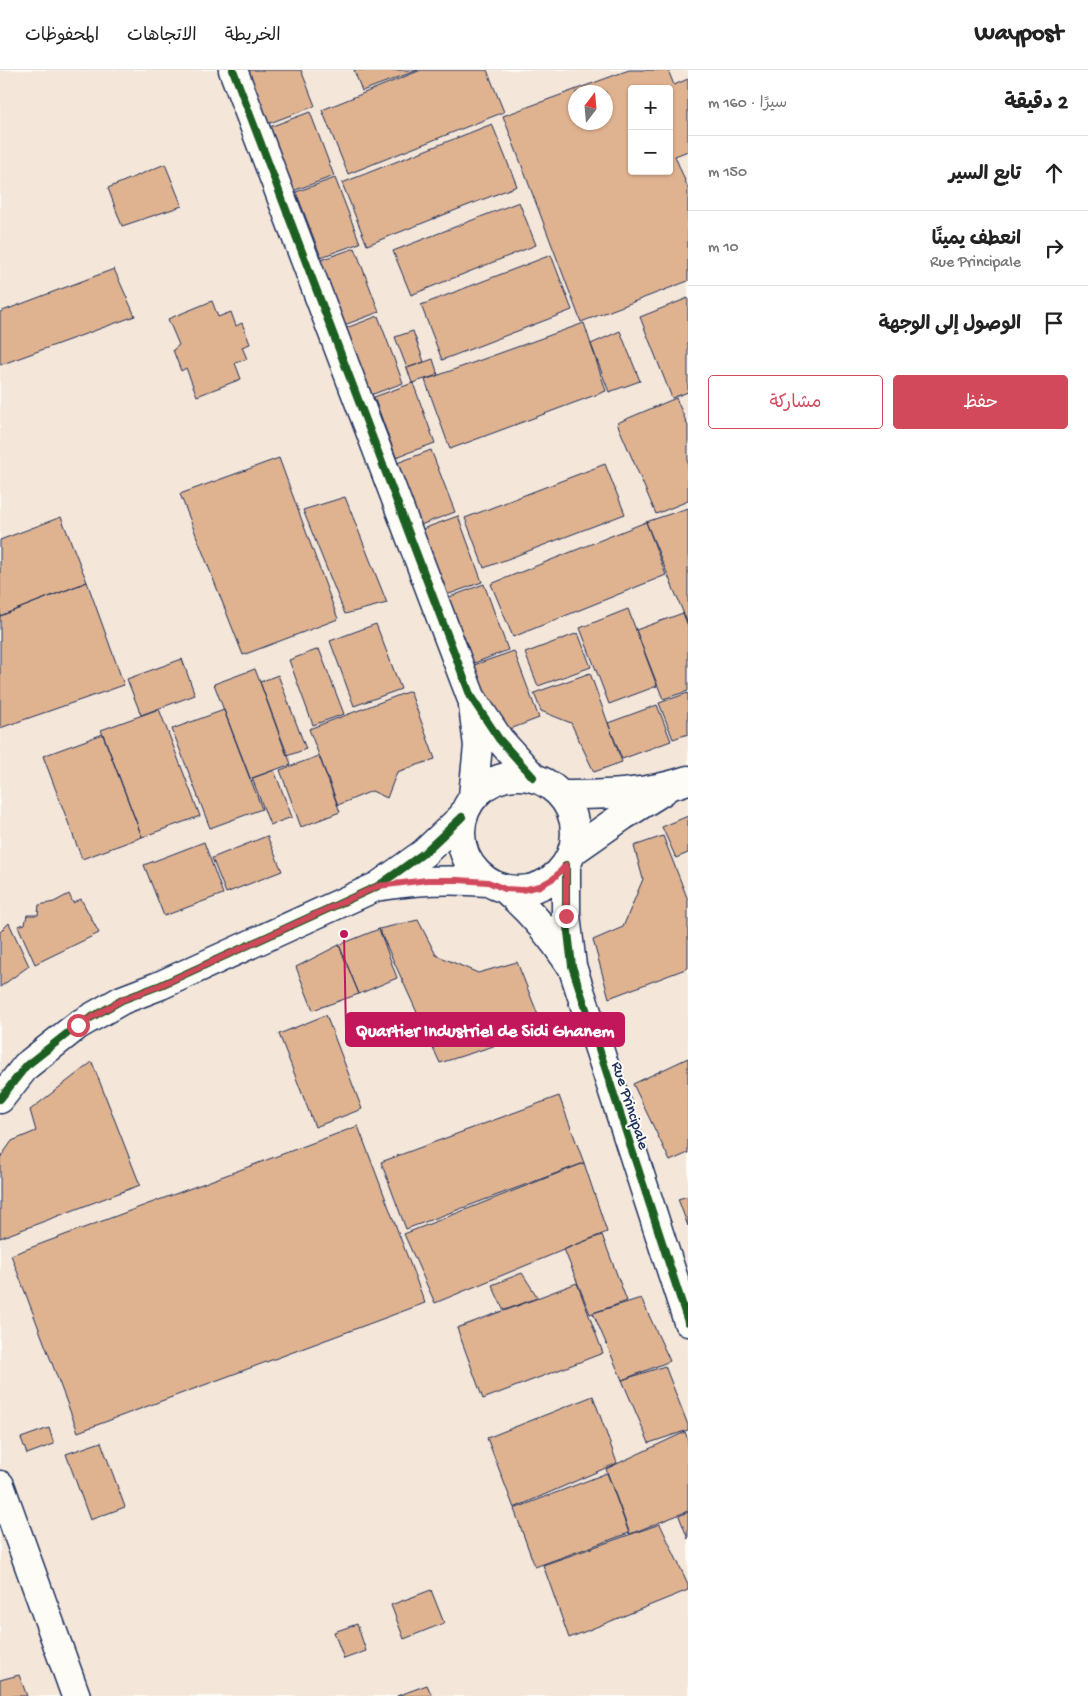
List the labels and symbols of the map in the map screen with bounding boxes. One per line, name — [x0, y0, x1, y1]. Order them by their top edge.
north arrow — [568, 85, 613, 130]
route end — [555, 905, 578, 928]
callout: Quartier Industriel de Sidi Ghanem — [346, 1013, 624, 1046]
route start — [67, 1014, 90, 1037]
text: Quartier Industriel de Sidi Ghanem — [356, 1022, 614, 1043]
street label: Rue Principale — [606, 1060, 652, 1153]

